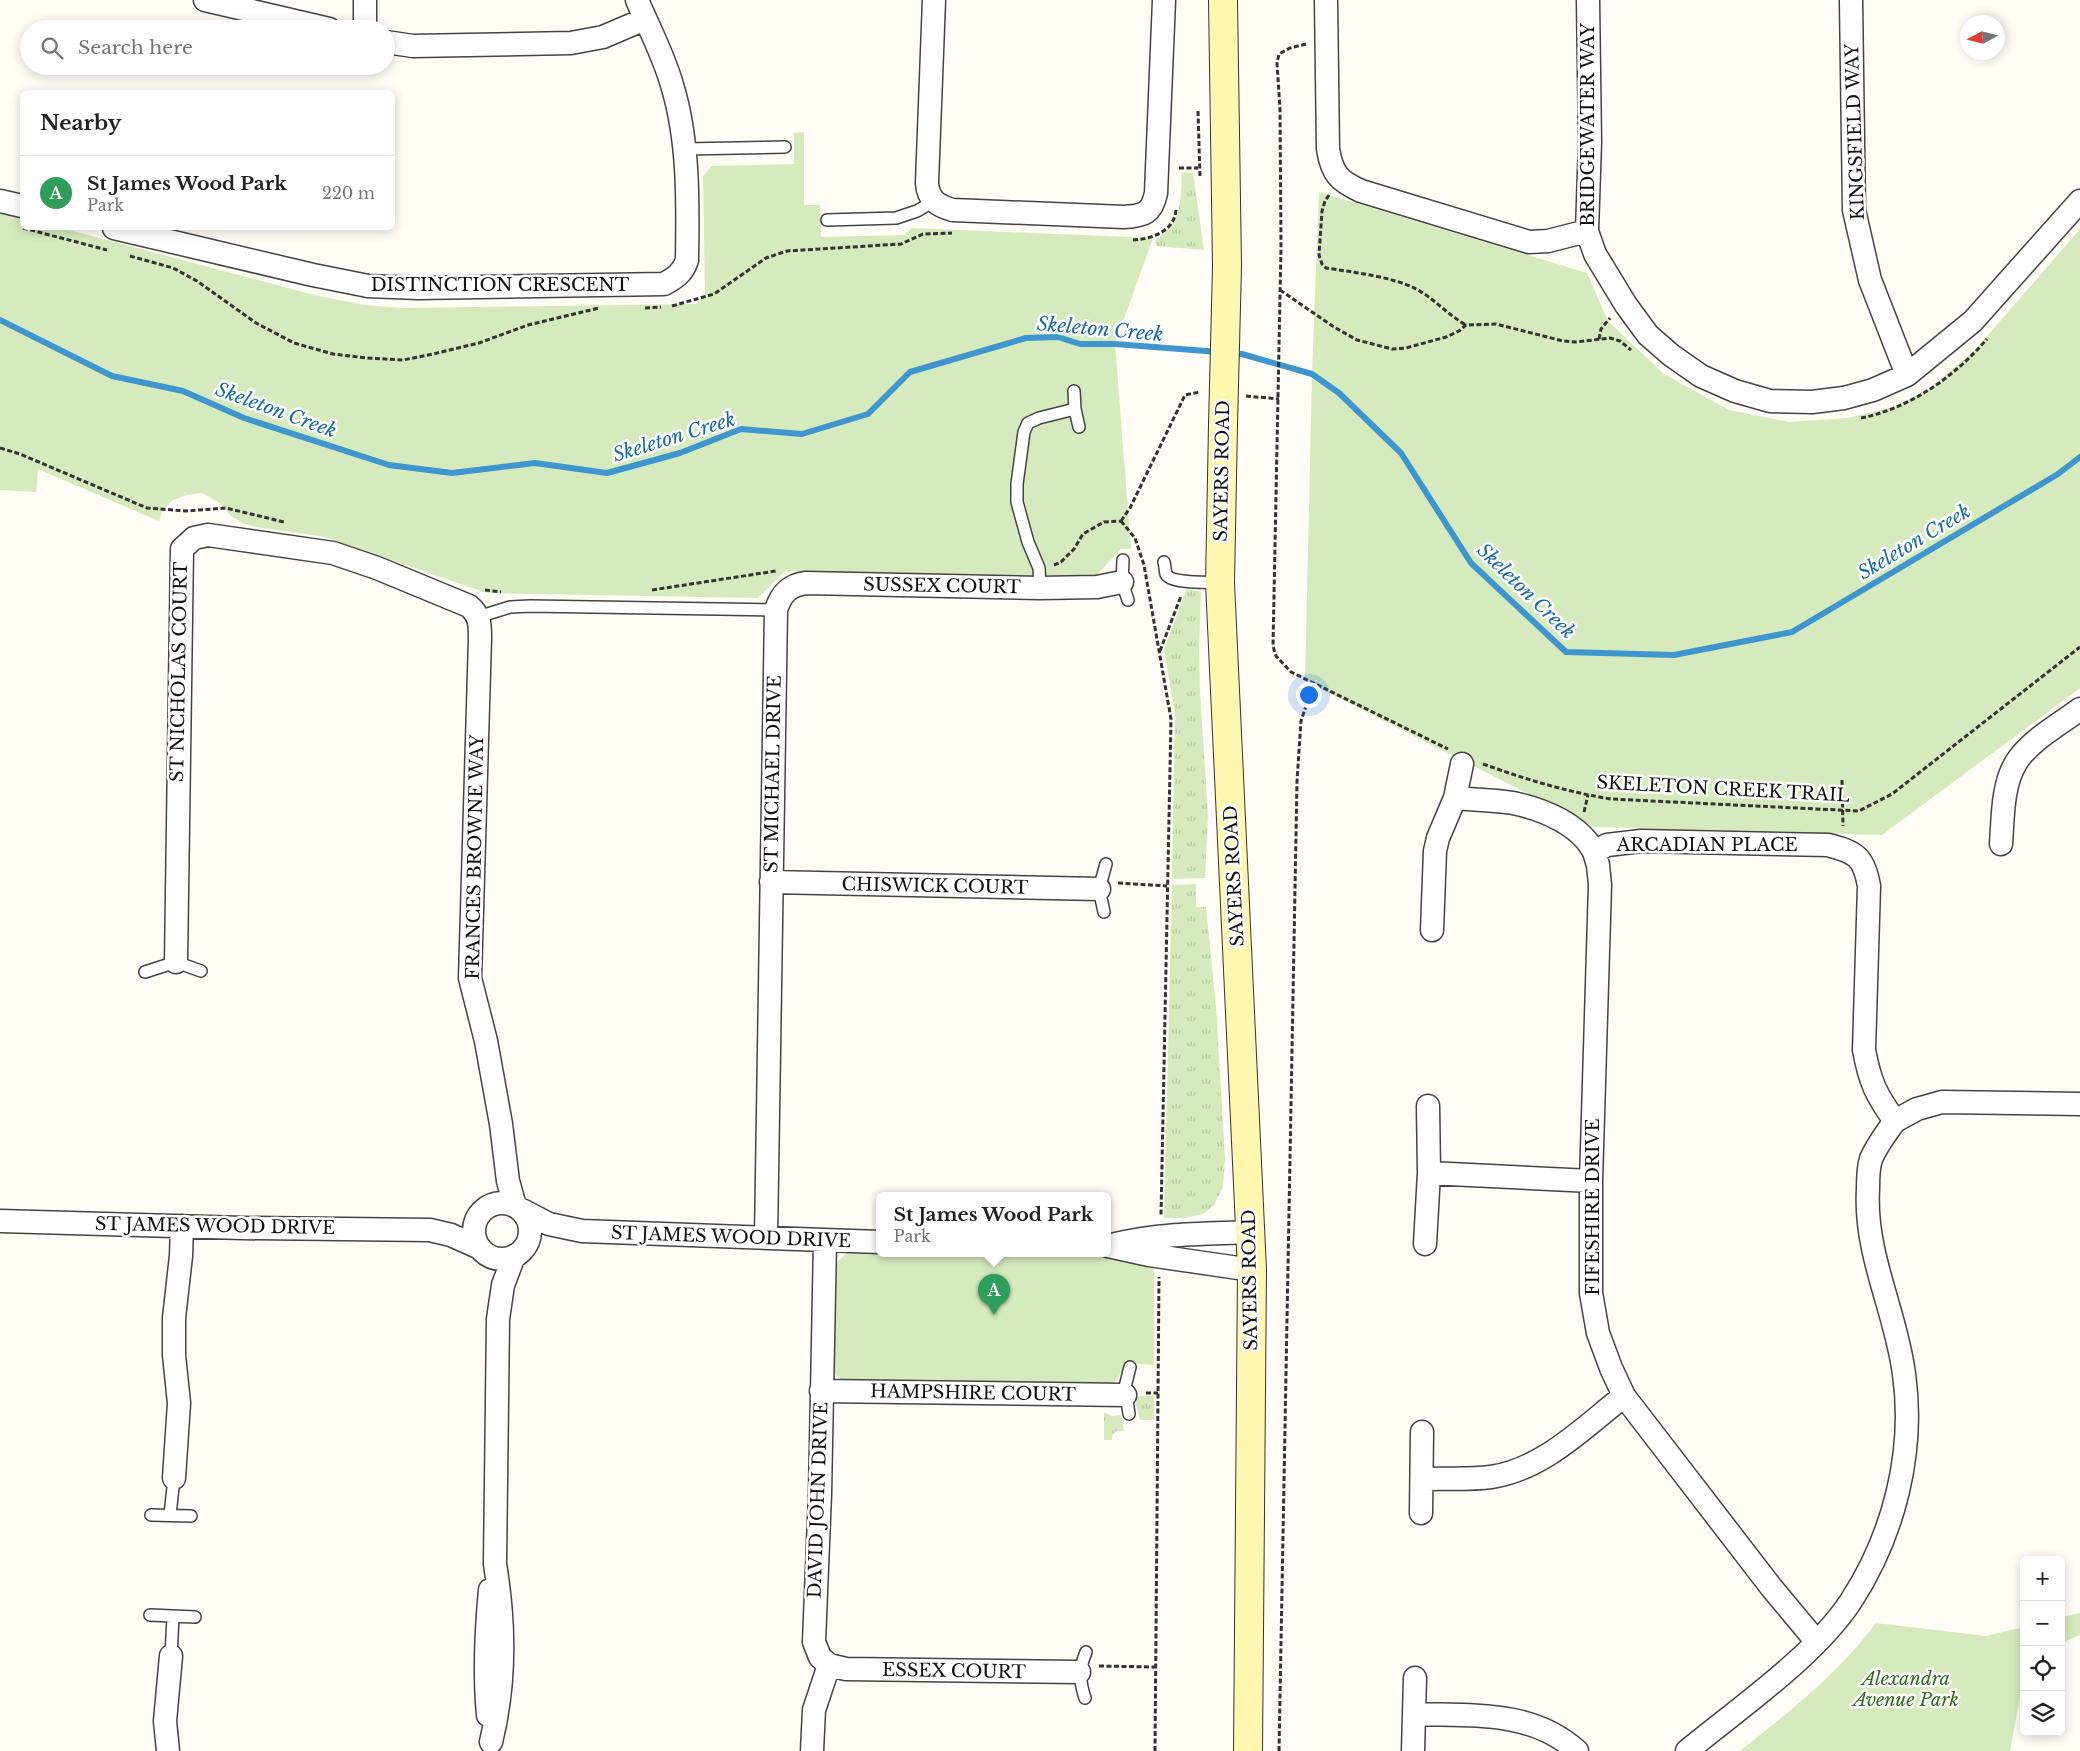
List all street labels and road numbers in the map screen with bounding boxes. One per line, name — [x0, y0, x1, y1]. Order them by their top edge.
street label: BRIDGEWATER WAY — [1577, 22, 1599, 227]
street label: KINGSFIELD WAY — [1841, 43, 1869, 221]
street label: DISTINCTION CRESCENT — [371, 274, 630, 296]
street label: SAYERS ROAD — [1210, 400, 1234, 542]
street label: ST NICHOLAS COURT — [166, 561, 192, 782]
street label: SUSSEX COURT — [863, 574, 1022, 598]
street label: ST MICHAEL DRIVE — [760, 675, 786, 873]
street label: FRANCES BROWNE WAY — [462, 733, 488, 980]
street label: SKELETON CREEK TRAIL — [1596, 771, 1850, 807]
street label: SAYERS ROAD — [1219, 805, 1249, 947]
street label: ARCADIAN PLACE — [1615, 834, 1798, 856]
street label: CHISWICK COURT — [842, 873, 1029, 899]
street label: FIFESHIRE DRIVE — [1582, 1118, 1604, 1296]
street label: SAYERS ROAD — [1238, 1209, 1262, 1351]
street label: ST JAMES WOOD DRIVE — [95, 1213, 335, 1239]
street label: ST JAMES WOOD DRIVE — [611, 1222, 851, 1252]
street label: HAMPSHIRE COURT — [870, 1380, 1077, 1406]
street label: DAVID JOHN DRIVE — [804, 1401, 832, 1599]
street label: ESSEX COURT — [882, 1659, 1027, 1683]

